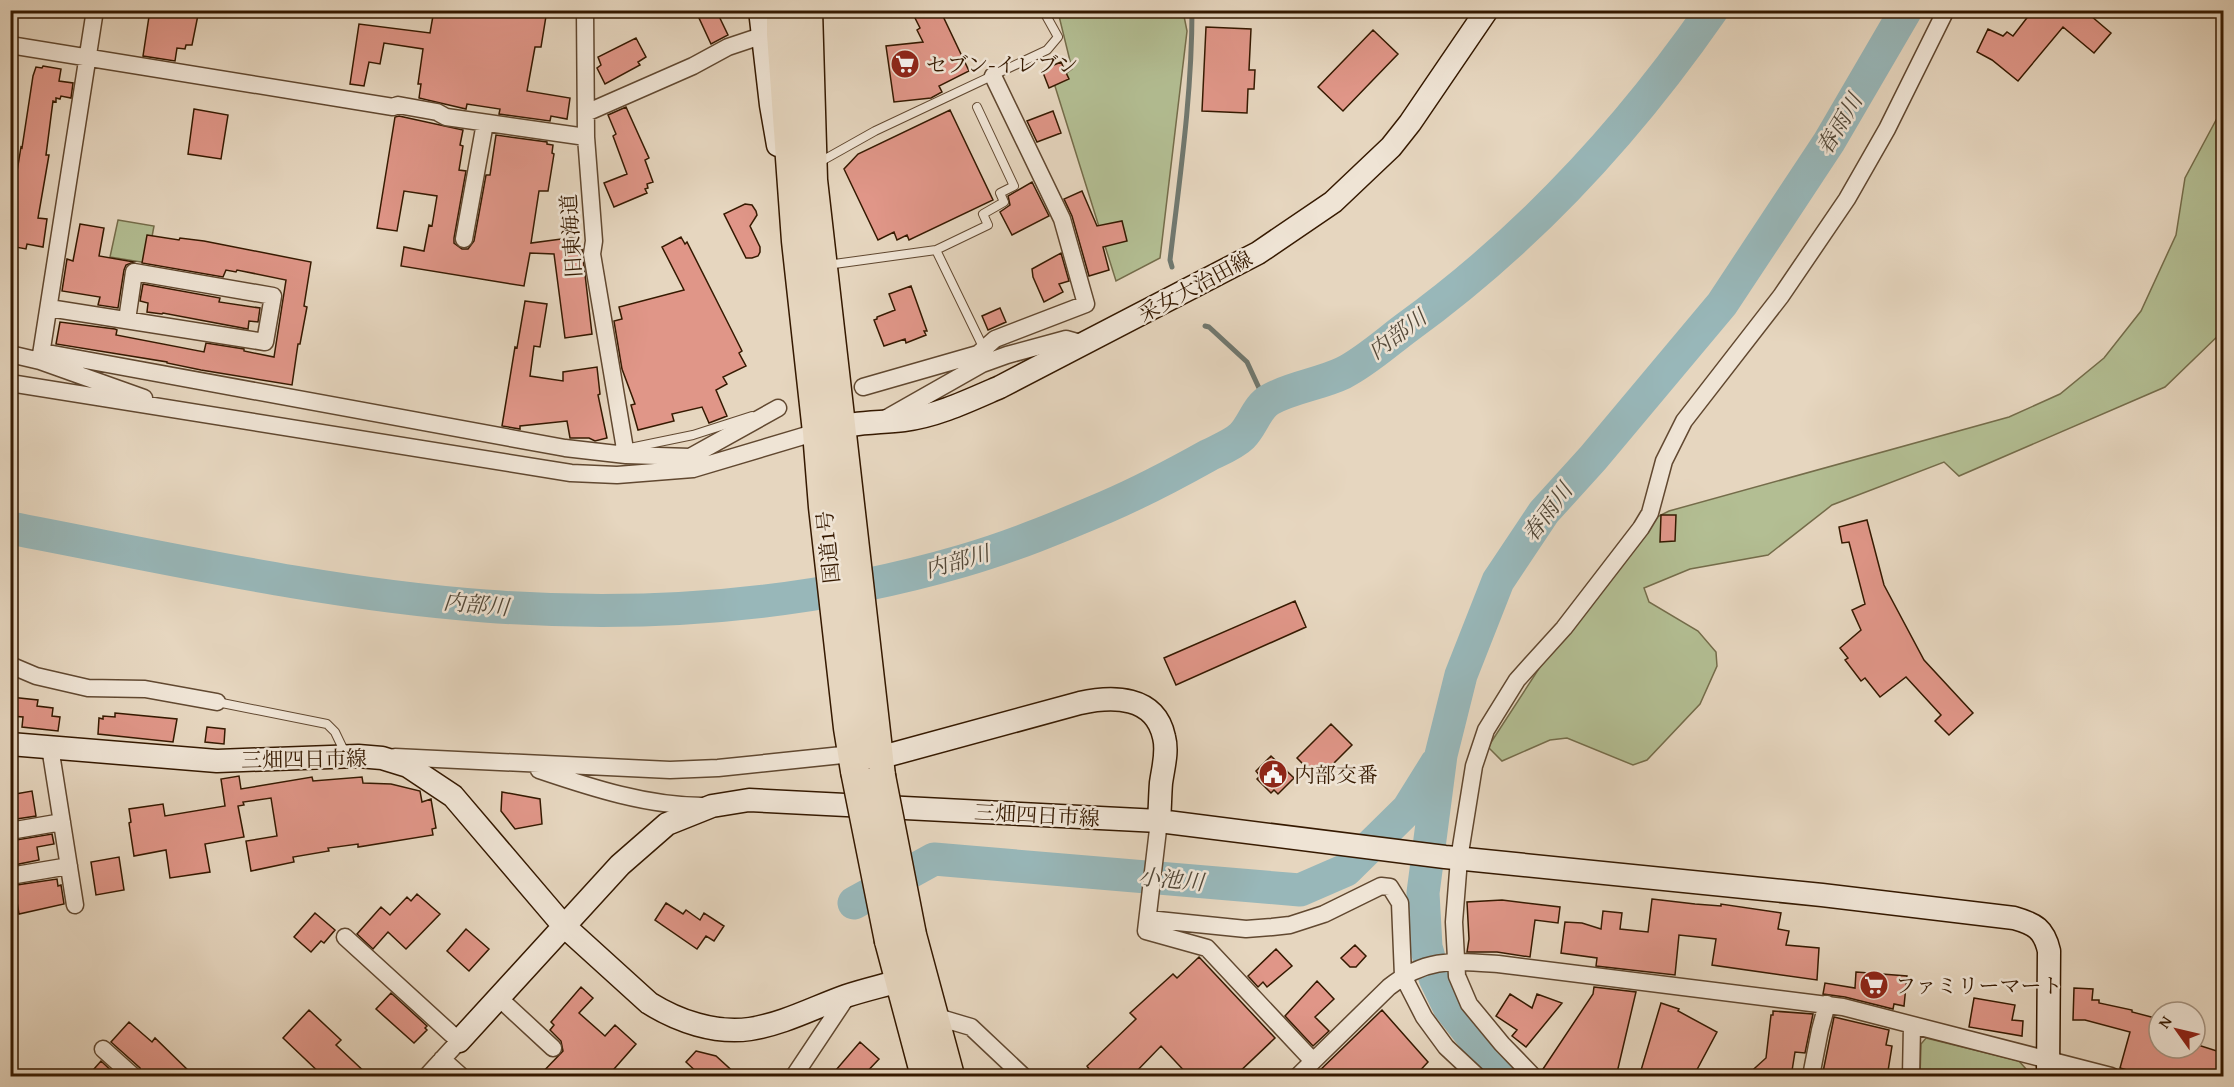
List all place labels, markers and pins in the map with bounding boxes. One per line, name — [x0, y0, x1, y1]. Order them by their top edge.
supermarket icon: セブン-イレブン — [889, 48, 921, 80]
place label: セブン-イレブン — [926, 49, 1079, 80]
public building icon: 内部交番 — [1257, 758, 1289, 790]
place label: 内部交番 — [1294, 759, 1378, 790]
supermarket icon: ファミリーマート — [1858, 969, 1890, 1001]
place label: ファミリーマート — [1895, 970, 2063, 1001]

